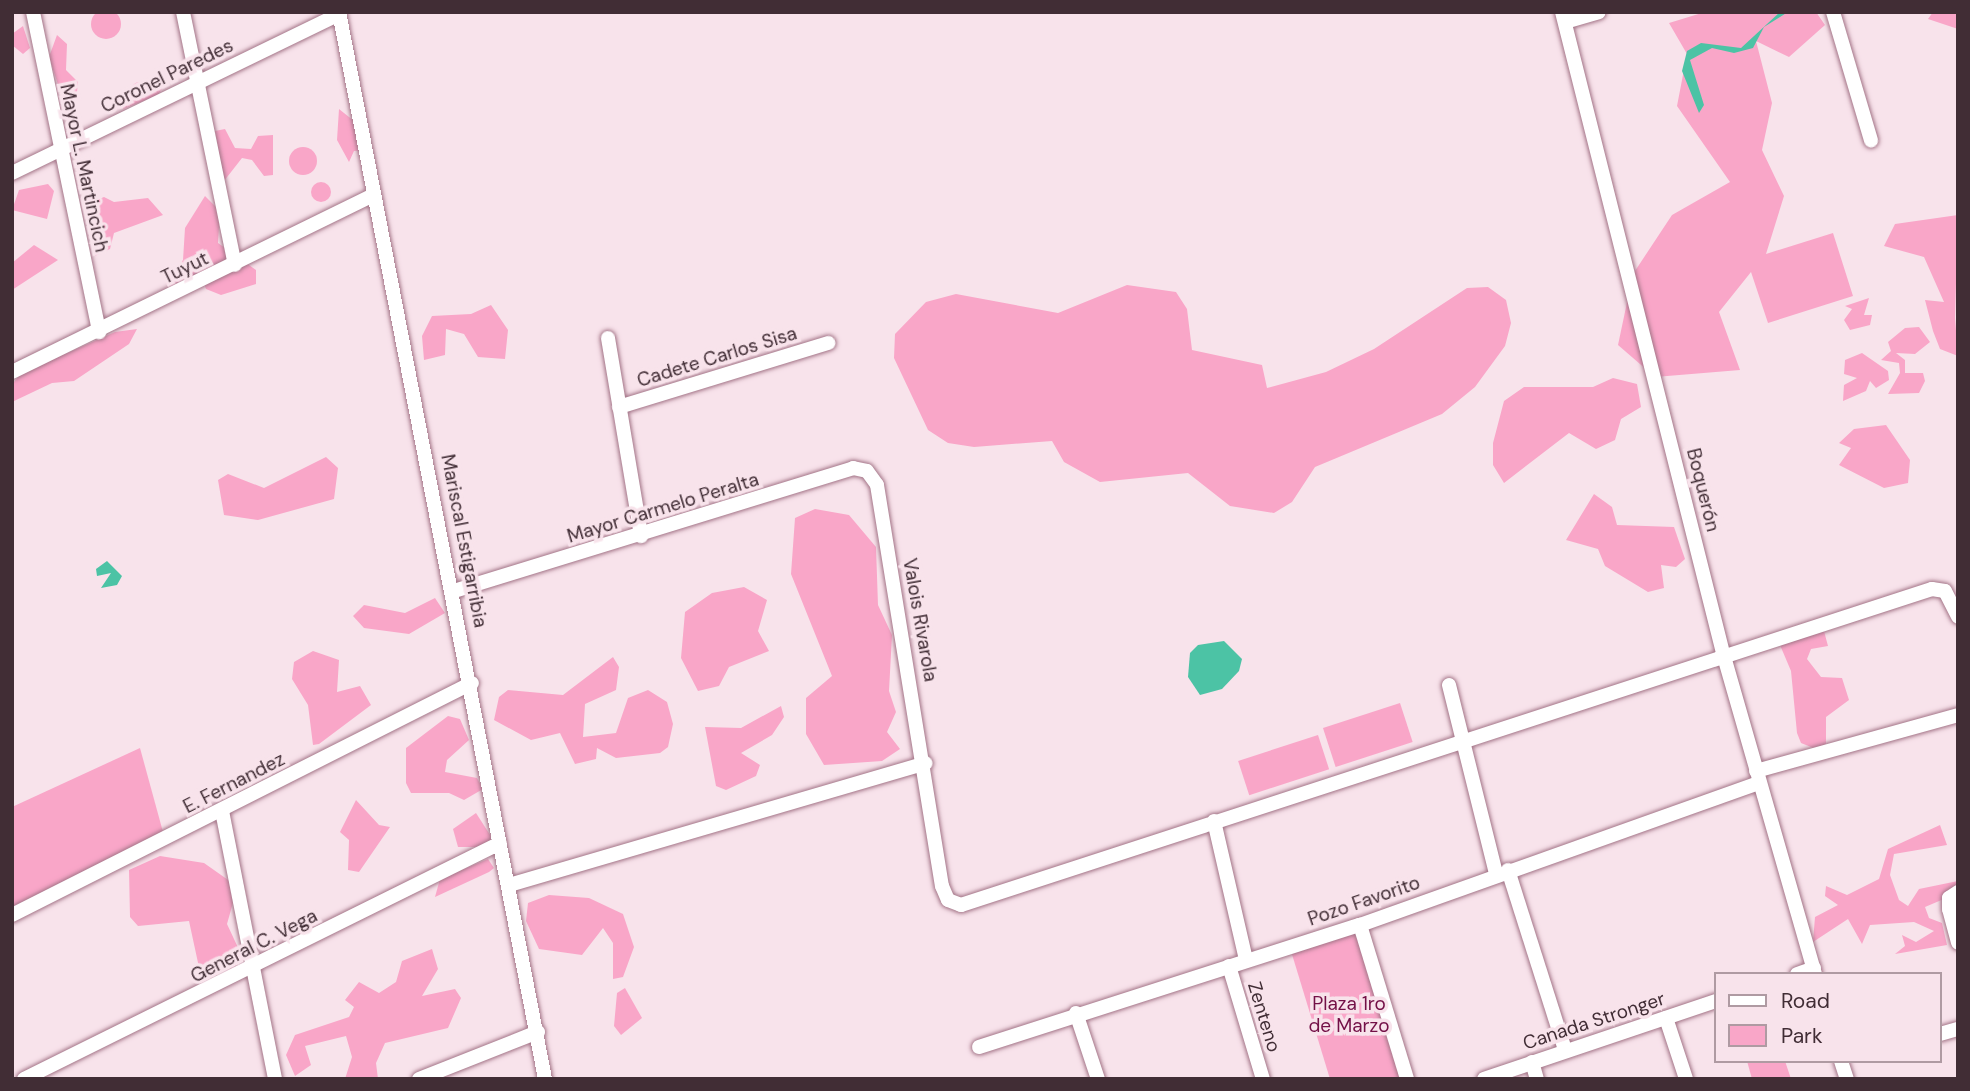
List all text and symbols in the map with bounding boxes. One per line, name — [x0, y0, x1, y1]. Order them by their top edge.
street label: Coronel Paredes — [97, 34, 237, 118]
street label: Mayor L. Martincich — [55, 82, 113, 254]
street label: Tuyut — [158, 247, 212, 289]
street label: Cadete Carlos Sisa — [634, 322, 800, 392]
street label: Boquerón — [1682, 446, 1724, 534]
street label: Mariscal Estigarribia — [436, 452, 492, 630]
street label: Mayor Carmelo Peralta — [565, 468, 761, 548]
street label: Valois Rivarola — [898, 557, 942, 683]
street label: E. Fernandez — [180, 748, 288, 818]
street label: Pozo Favorito — [1305, 871, 1423, 931]
street label: General C. Vega — [187, 904, 321, 988]
legend — [1714, 972, 1942, 1063]
street label: Zenteno — [1243, 979, 1285, 1055]
street label: Canada Stronger — [1520, 987, 1668, 1055]
text: Road — [1781, 987, 1830, 1015]
park label: Plaza 1ro de Marzo — [1308, 993, 1390, 1037]
text: Park — [1781, 1022, 1822, 1050]

